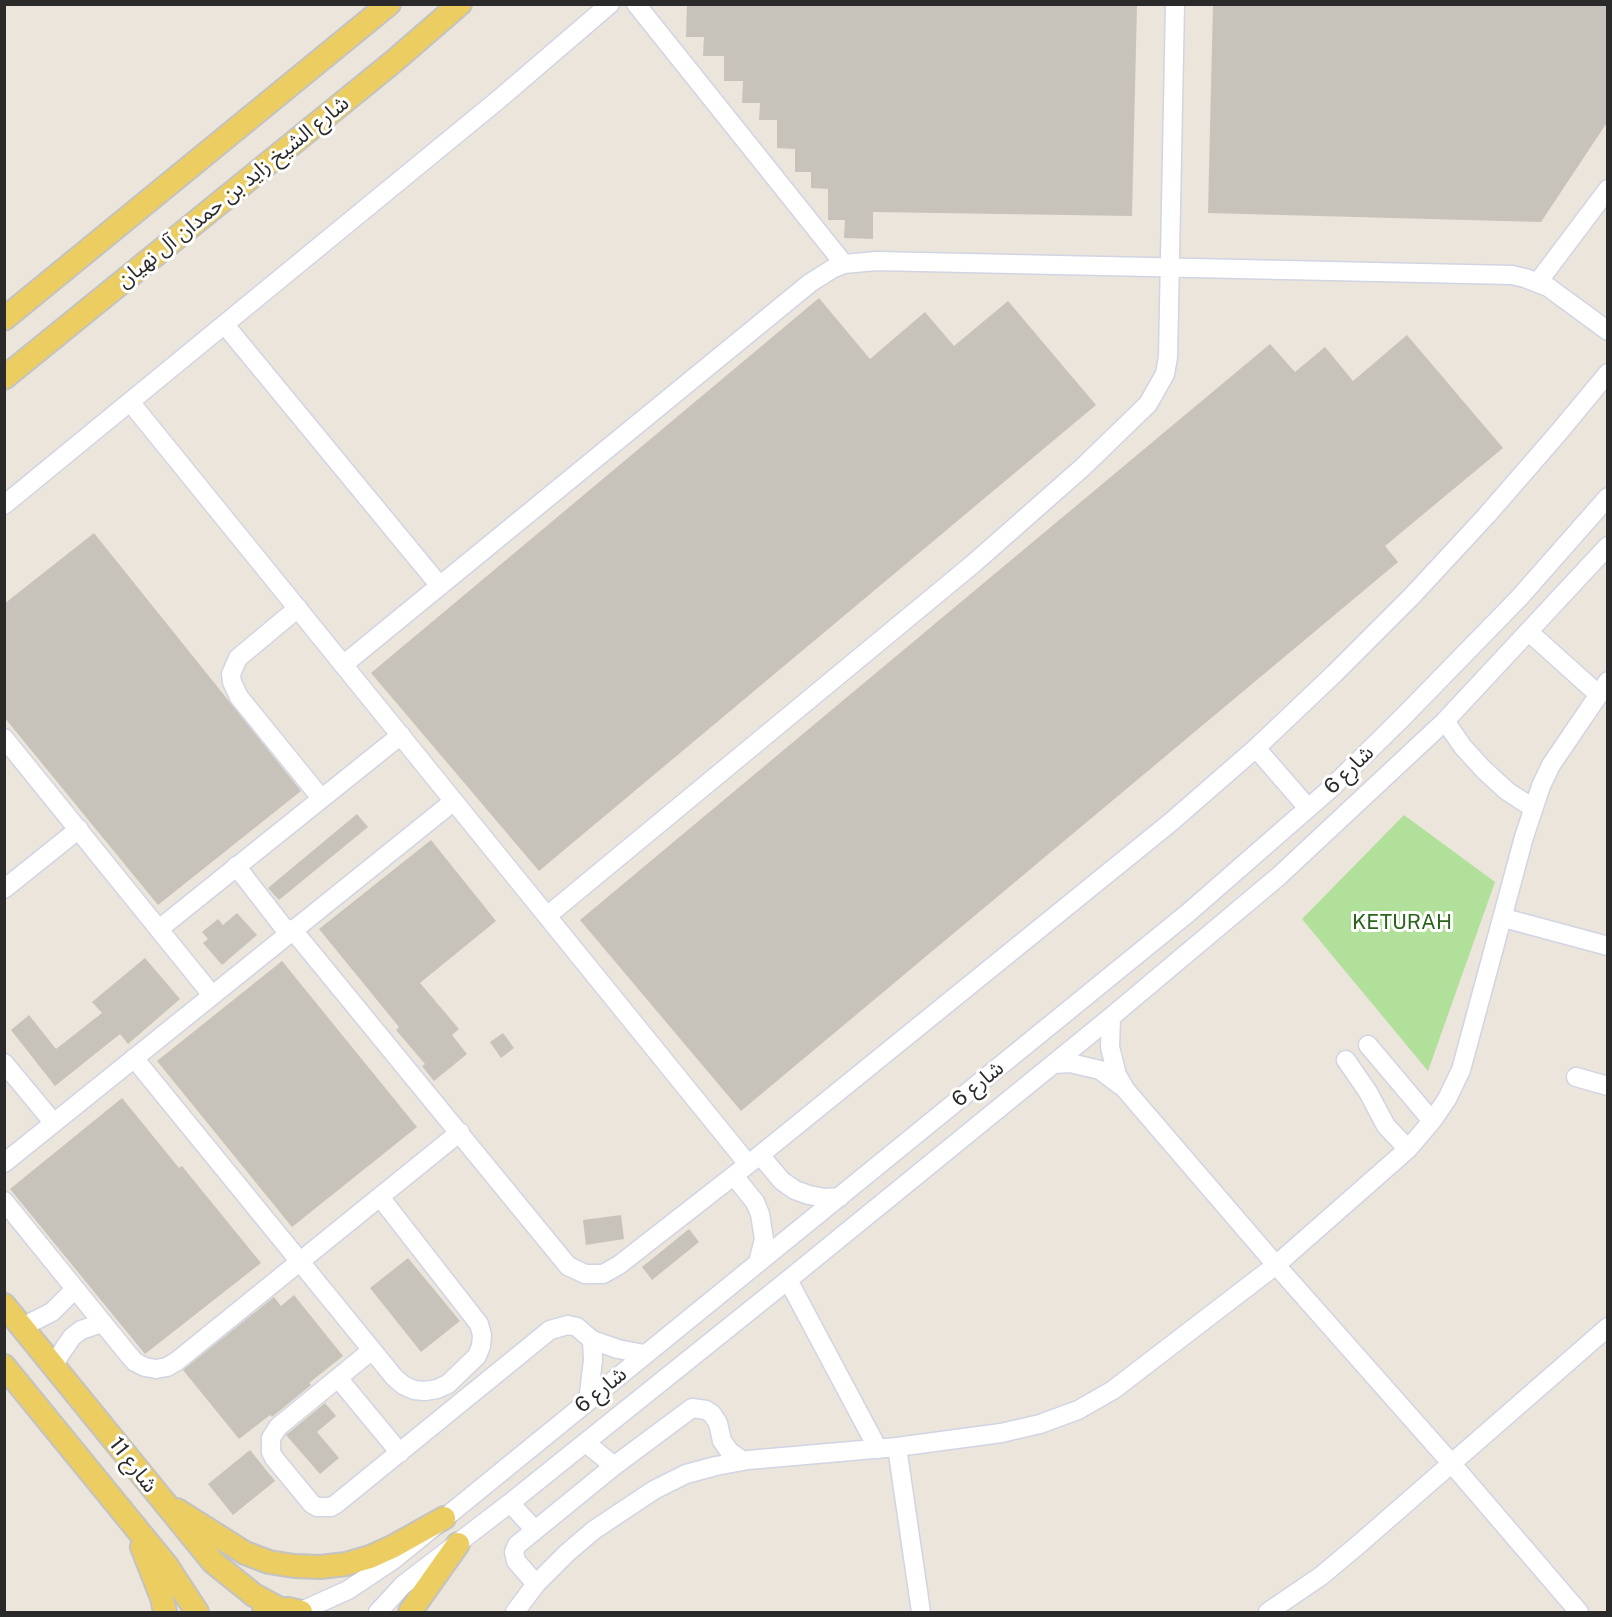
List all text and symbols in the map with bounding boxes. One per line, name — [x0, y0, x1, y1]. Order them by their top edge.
street label: شارع الشيخ زايد بن حمدان آل نهيان — [112, 91, 354, 293]
street label: شارع 6 — [1319, 740, 1379, 800]
park label: KETURAH — [1352, 910, 1452, 936]
street label: شارع 6 — [947, 1056, 1009, 1112]
street label: شارع 6 — [570, 1362, 632, 1418]
street label: شارع 11 — [104, 1432, 162, 1498]

